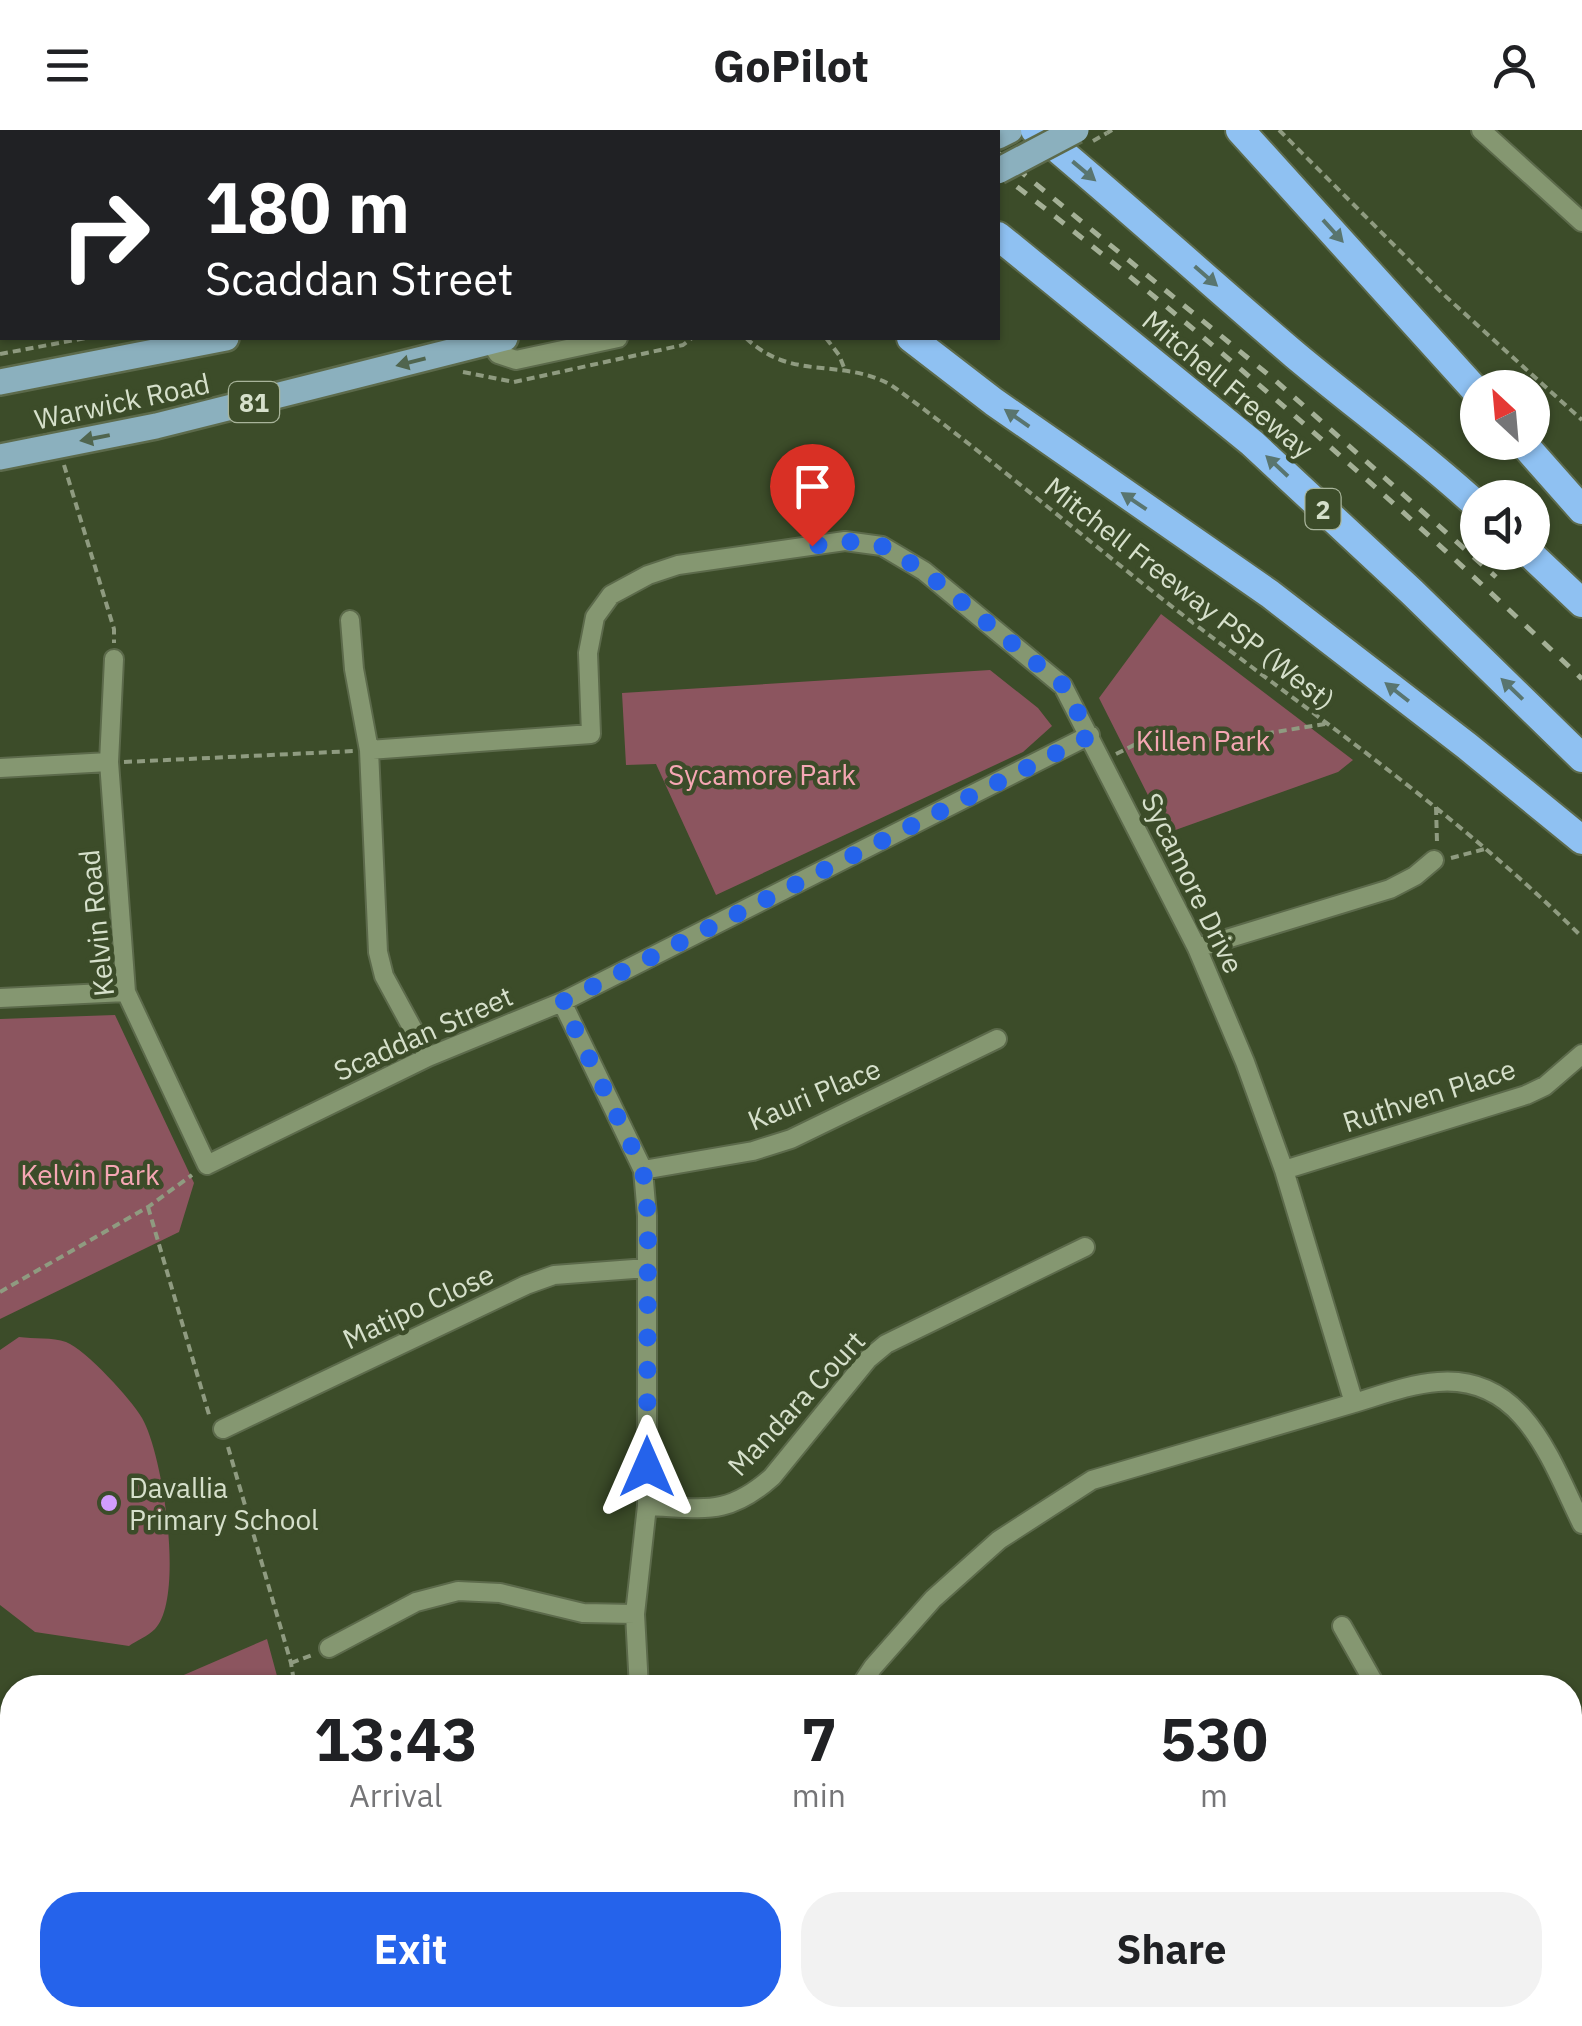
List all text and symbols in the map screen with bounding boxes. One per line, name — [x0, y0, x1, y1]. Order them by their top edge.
text: GoPilot — [713, 36, 869, 94]
icon: menu — [40, 38, 95, 93]
icon: person — [1487, 38, 1542, 93]
one-way arrow — [1072, 159, 1097, 181]
text: 180 m — [205, 161, 410, 252]
icon: right — [40, 170, 170, 300]
one-way arrow — [1321, 219, 1344, 243]
text: Scaddan Street — [205, 249, 514, 307]
one-way arrow — [1193, 264, 1218, 286]
street label: Mitchell Freeway — [1135, 302, 1321, 466]
one-way arrow — [395, 355, 426, 370]
street label: Warwick Road — [31, 364, 213, 438]
north arrow — [1460, 370, 1550, 460]
map controls — [1460, 370, 1550, 570]
road number: 81 — [229, 382, 279, 422]
one-way arrow — [1004, 409, 1030, 428]
one-way arrow — [79, 431, 110, 447]
pin — [770, 444, 855, 547]
one-way arrow — [1265, 455, 1289, 478]
icon: arrive — [785, 459, 840, 514]
street label: Mitchell Freeway PSP (West) — [1037, 468, 1343, 718]
button: sound — [1460, 480, 1550, 570]
road number: 2 — [1306, 489, 1340, 529]
one-way arrow — [1121, 491, 1148, 511]
one-way arrow — [1501, 678, 1525, 702]
one-way arrow — [1384, 682, 1410, 702]
park label: Killen Park — [1136, 722, 1270, 759]
park label: Sycamore Park — [668, 756, 856, 793]
street label: Sycamore Drive — [1133, 787, 1253, 979]
street label: Kelvin Road — [70, 848, 122, 998]
street label: Scaddan Street — [328, 977, 518, 1089]
street label: Kauri Place — [742, 1049, 886, 1139]
street label: Ruthven Place — [1338, 1050, 1520, 1140]
park label: Kelvin Park — [20, 1156, 160, 1193]
street label: Matipo Close — [336, 1255, 500, 1357]
street label: Mandara Court — [719, 1322, 873, 1484]
position arrow — [595, 1415, 699, 1519]
place label: Davallia Primary School — [129, 1469, 319, 1538]
marker: Davallia Primary School — [98, 1492, 120, 1514]
text: 13:43 — [314, 1699, 478, 1778]
text: 7 — [801, 1699, 837, 1778]
text: 530 — [1160, 1699, 1268, 1778]
text: Arrival — [349, 1774, 443, 1816]
text: min — [792, 1774, 846, 1816]
text: m — [1200, 1774, 1228, 1816]
button: Exit — [40, 1892, 781, 2007]
button: Share — [801, 1892, 1542, 2007]

